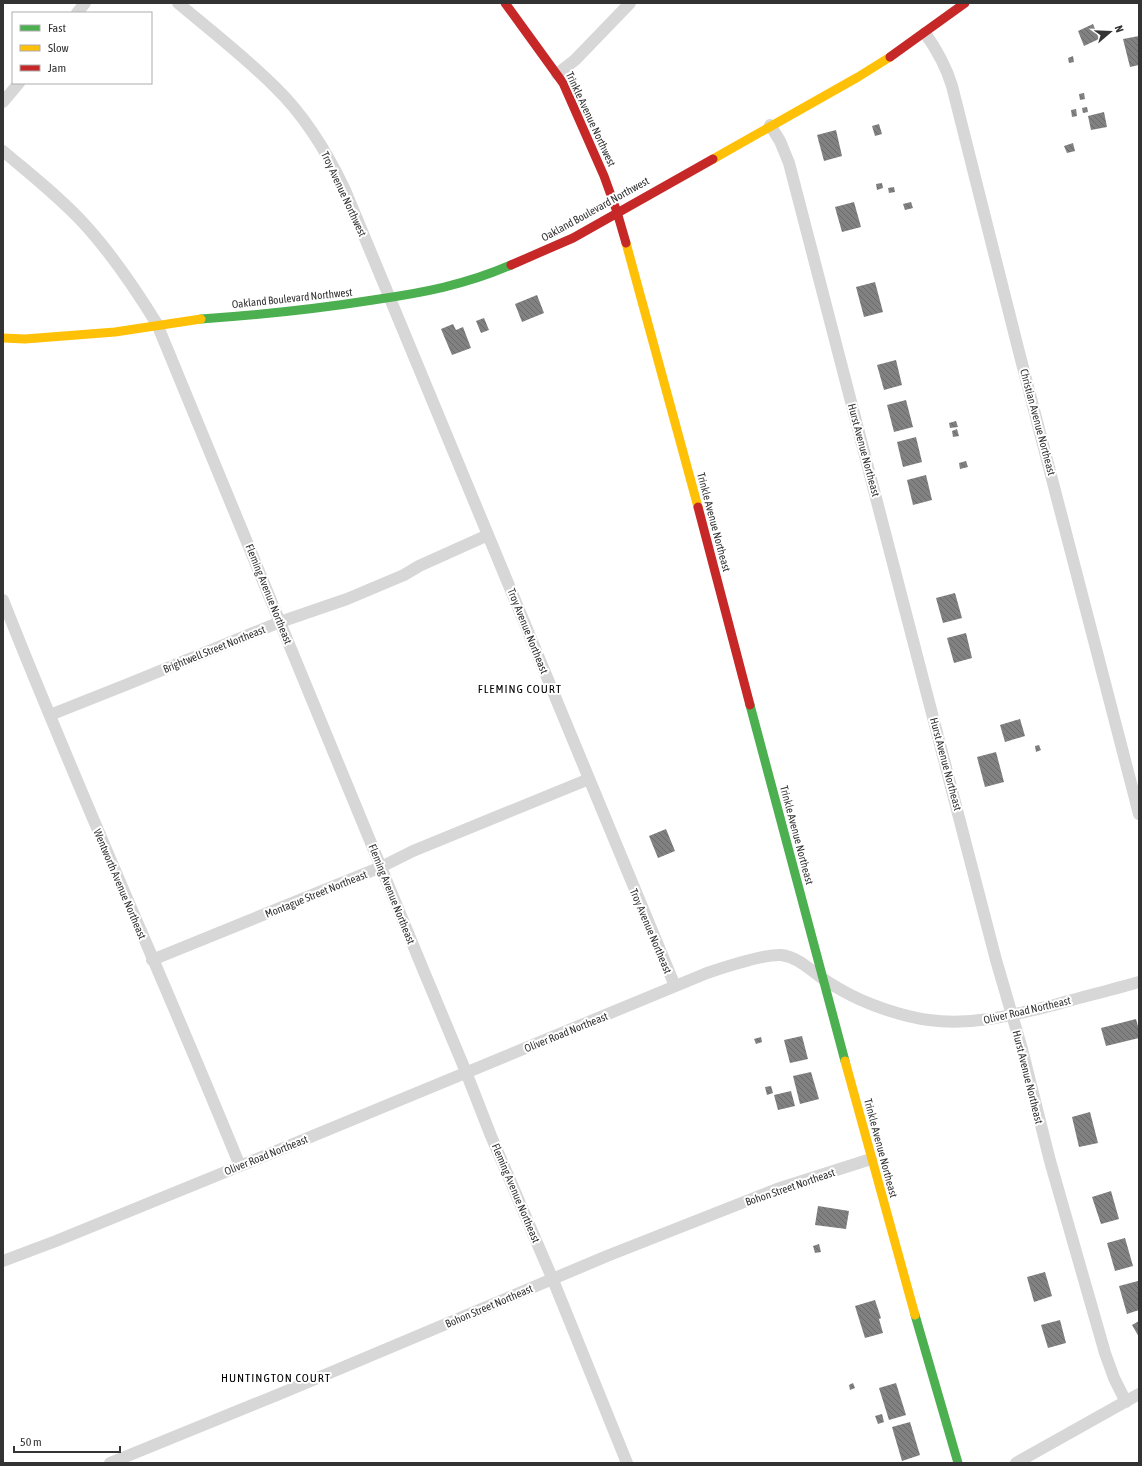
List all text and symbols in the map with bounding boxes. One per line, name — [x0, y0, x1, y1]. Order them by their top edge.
legend — [12, 12, 152, 84]
north arrow — [1090, 12, 1130, 52]
text: Fast — [48, 21, 66, 35]
text: N — [1113, 24, 1126, 34]
text: Slow — [48, 41, 69, 55]
text: Jam — [48, 61, 66, 75]
street label: Trinkle Avenue Northwest — [564, 70, 618, 168]
street label: Troy Avenue Northwest — [319, 150, 369, 238]
street label: Oakland Boulevard Northwest — [539, 174, 651, 244]
street label: Oakland Boulevard Northwest — [231, 286, 353, 310]
street label: Christian Avenue Northeast — [1018, 367, 1058, 477]
street label: Hurst Avenue Northeast — [846, 402, 882, 498]
street label: Trinkle Avenue Northeast — [695, 471, 733, 573]
street label: Fleming Avenue Northeast — [243, 542, 295, 646]
street label: Troy Avenue Northeast — [505, 587, 551, 675]
street label: Brightwell Street Northeast — [161, 623, 267, 675]
district label: FLEMING COURT — [478, 682, 562, 696]
street label: Hurst Avenue Northeast — [928, 716, 964, 812]
street label: Trinkle Avenue Northeast — [778, 784, 816, 886]
street label: Wentworth Avenue Northeast — [91, 827, 149, 941]
street label: Fleming Avenue Northeast — [366, 842, 418, 946]
street label: Montague Street Northeast — [263, 868, 369, 920]
street label: Troy Avenue Northeast — [628, 887, 674, 975]
street label: Oliver Road Northeast — [982, 994, 1072, 1026]
street label: Oliver Road Northeast — [522, 1010, 610, 1054]
street label: Hurst Avenue Northeast — [1011, 1029, 1045, 1125]
street label: Trinkle Avenue Northeast — [862, 1097, 900, 1199]
street label: Oliver Road Northeast — [222, 1133, 310, 1177]
street label: Fleming Avenue Northeast — [490, 1142, 542, 1244]
street label: Bohon Street Northeast — [744, 1166, 836, 1208]
street label: Bohon Street Northeast — [443, 1282, 535, 1330]
district label: HUNTINGTON COURT — [221, 1371, 331, 1385]
scale bar — [14, 1428, 120, 1454]
text: 50 m — [20, 1435, 42, 1449]

